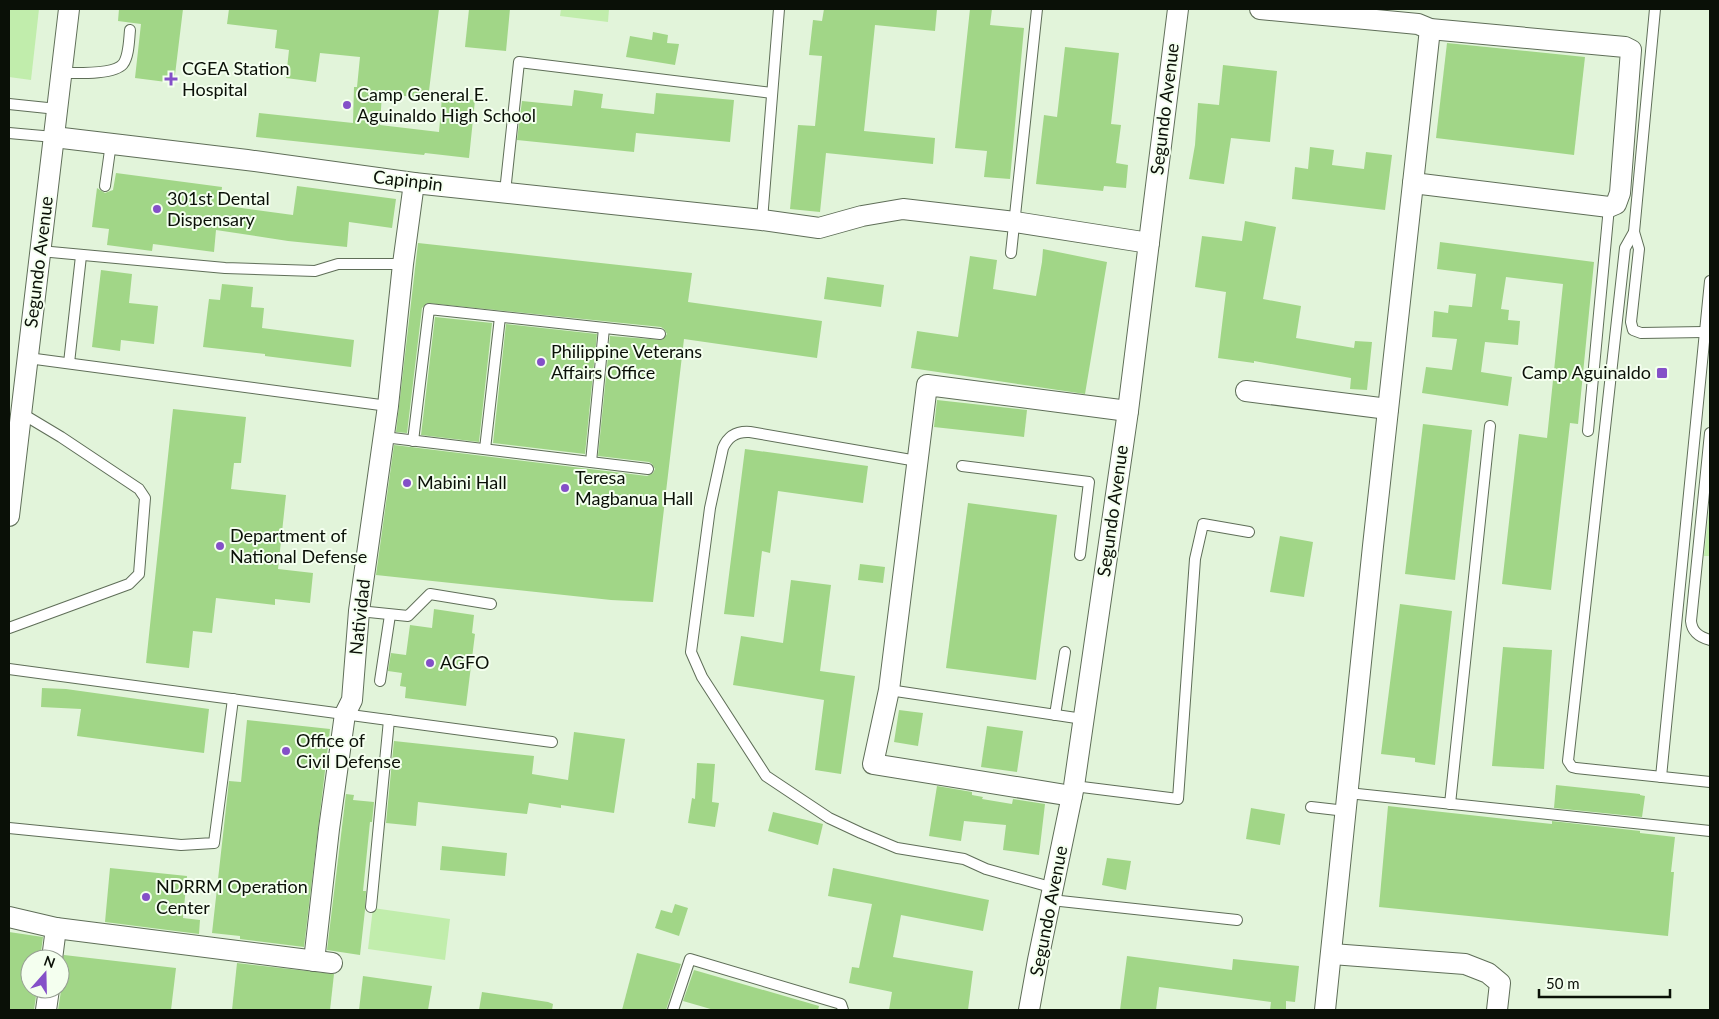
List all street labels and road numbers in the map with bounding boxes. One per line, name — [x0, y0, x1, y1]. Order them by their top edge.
street label: Segundo Avenue — [1145, 42, 1183, 176]
street label: Capinpin — [372, 165, 444, 195]
street label: Segundo Avenue — [19, 195, 57, 329]
street label: Segundo Avenue — [1092, 444, 1132, 578]
street label: Natividad — [344, 578, 374, 656]
street label: Segundo Avenue — [1025, 844, 1071, 978]

